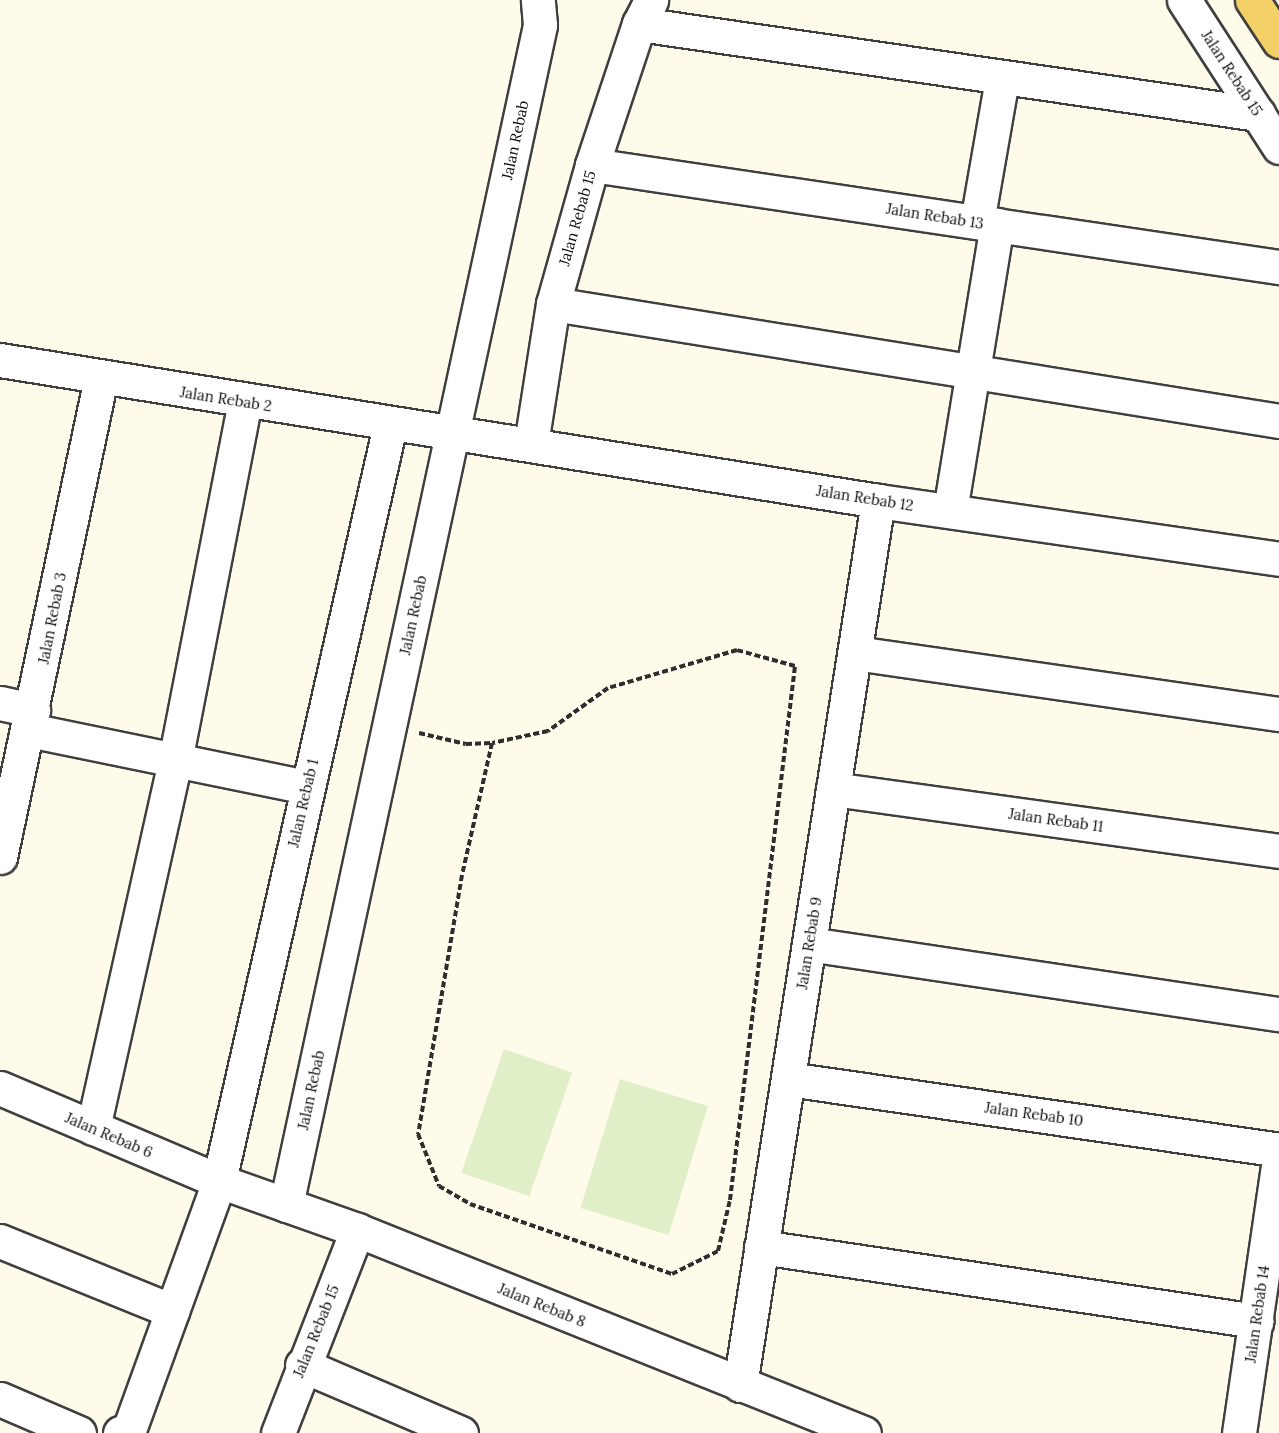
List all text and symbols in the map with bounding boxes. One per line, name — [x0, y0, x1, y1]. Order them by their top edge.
street label: Jalan Rebab 15 — [1198, 27, 1266, 119]
street label: Jalan Rebab — [498, 99, 532, 181]
street label: Jalan Rebab 15 — [555, 168, 599, 268]
street label: Jalan Rebab 13 — [885, 199, 985, 233]
street label: Jalan Rebab 2 — [179, 383, 273, 415]
street label: Jalan Rebab 12 — [815, 481, 915, 515]
street label: Jalan Rebab 3 — [34, 571, 70, 665]
street label: Jalan Rebab — [396, 574, 430, 656]
street label: Jalan Rebab 1 — [284, 757, 322, 849]
street label: Jalan Rebab 11 — [1007, 804, 1105, 836]
street label: Jalan Rebab 9 — [793, 896, 825, 990]
street label: Jalan Rebab — [294, 1049, 328, 1131]
street label: Jalan Rebab 10 — [984, 1098, 1084, 1130]
street label: Jalan Rebab 6 — [63, 1108, 155, 1162]
street label: Jalan Rebab 14 — [1241, 1264, 1273, 1364]
street label: Jalan Rebab 8 — [496, 1279, 588, 1331]
street label: Jalan Rebab 15 — [289, 1282, 343, 1380]

